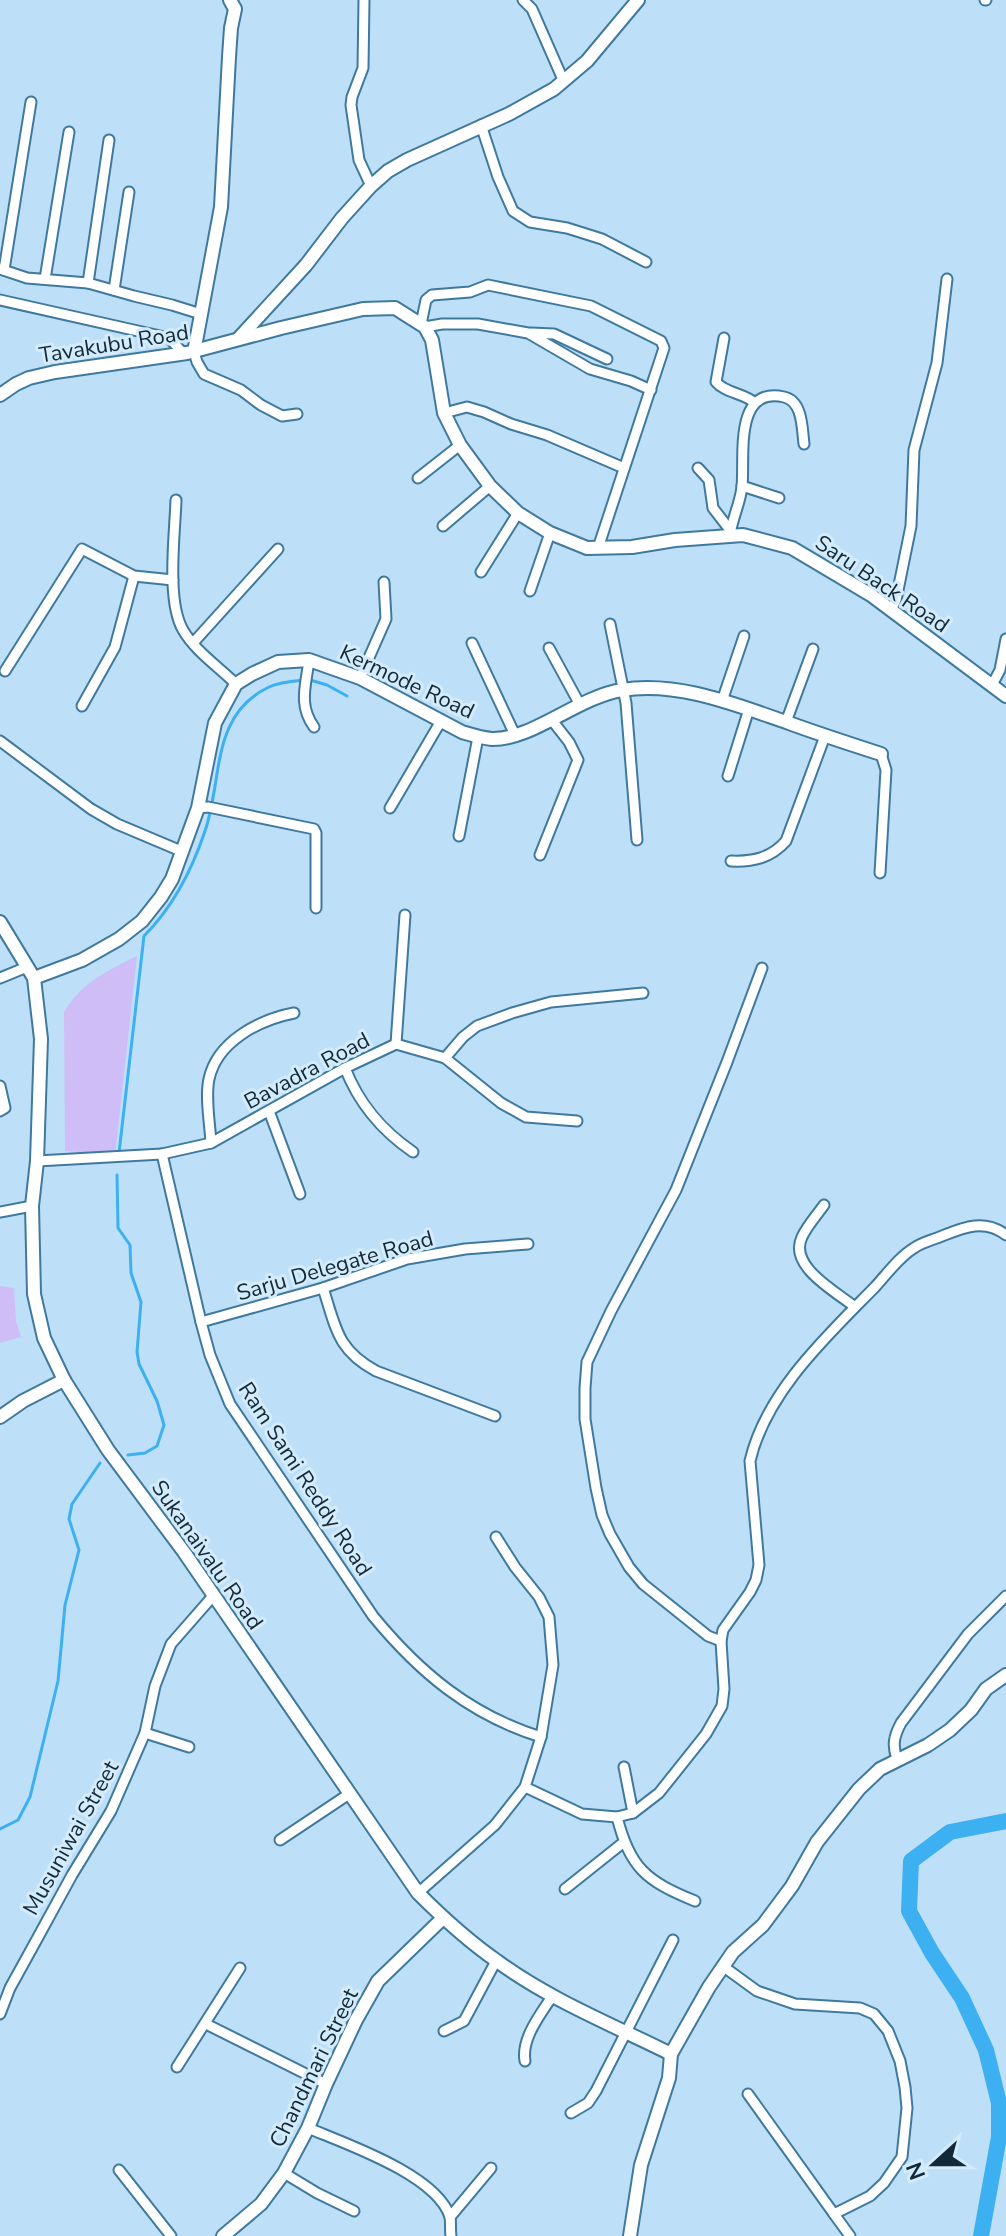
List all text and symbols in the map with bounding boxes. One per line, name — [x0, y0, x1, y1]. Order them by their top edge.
street label: Tavakubu Road — [37, 317, 191, 371]
street label: Saru Back Road — [809, 528, 955, 640]
street label: Kermode Road — [335, 638, 479, 726]
street label: Bavadra Road — [239, 1025, 375, 1117]
street label: Sarju Delegate Road — [233, 1224, 437, 1308]
street label: Ram Sami Reddy Road — [231, 1376, 379, 1582]
street label: Sukanaivalu Road — [144, 1474, 270, 1636]
street label: Musuniwai Street — [16, 1755, 126, 1921]
street label: Chandmari Street — [263, 1983, 366, 2153]
north arrow — [894, 2124, 974, 2204]
text: N — [899, 2158, 933, 2184]

